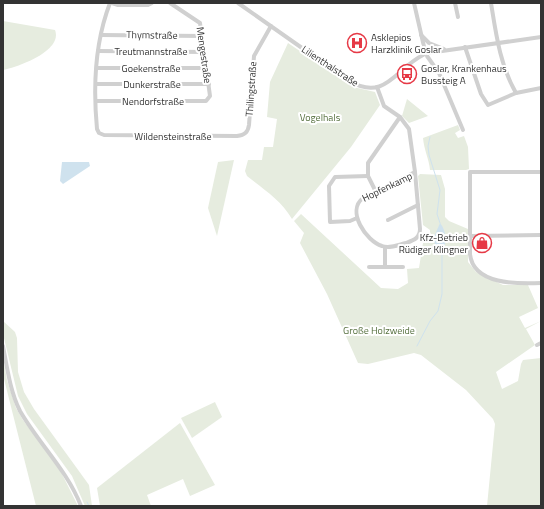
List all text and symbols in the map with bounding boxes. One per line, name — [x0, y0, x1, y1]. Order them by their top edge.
street label: Mengestraße — [193, 26, 215, 84]
street label: Thymstraße — [126, 27, 178, 43]
place label: Asklepios Harzklinik Goslar — [371, 30, 442, 57]
hospital icon: Asklepios Harzklinik Goslar — [346, 32, 368, 54]
street label: Lilienthalstraße — [298, 42, 362, 90]
street label: Treutmannstraße — [114, 44, 188, 59]
street label: Goekenstraße — [122, 61, 181, 76]
street label: Thilingstraße — [242, 61, 260, 117]
place label: Goslar, Krankenhaus Bussteig A — [421, 61, 507, 88]
bus stop icon: Goslar, Krankenhaus Bussteig A — [396, 63, 418, 85]
street label: Dunkerstraße — [123, 77, 181, 92]
street label: Nendorfstraße — [122, 94, 184, 109]
park label: Vogelhals — [300, 110, 341, 125]
street label: Wildensteinstraße — [134, 129, 212, 144]
street label: Hopfenkamp — [359, 168, 415, 206]
place label: Kfz-Betrieb Rüdiger Klingner — [399, 230, 469, 257]
shop icon: Kfz-Betrieb Rüdiger Klingner — [471, 232, 493, 254]
park label: Große Holzweide — [343, 323, 415, 338]

